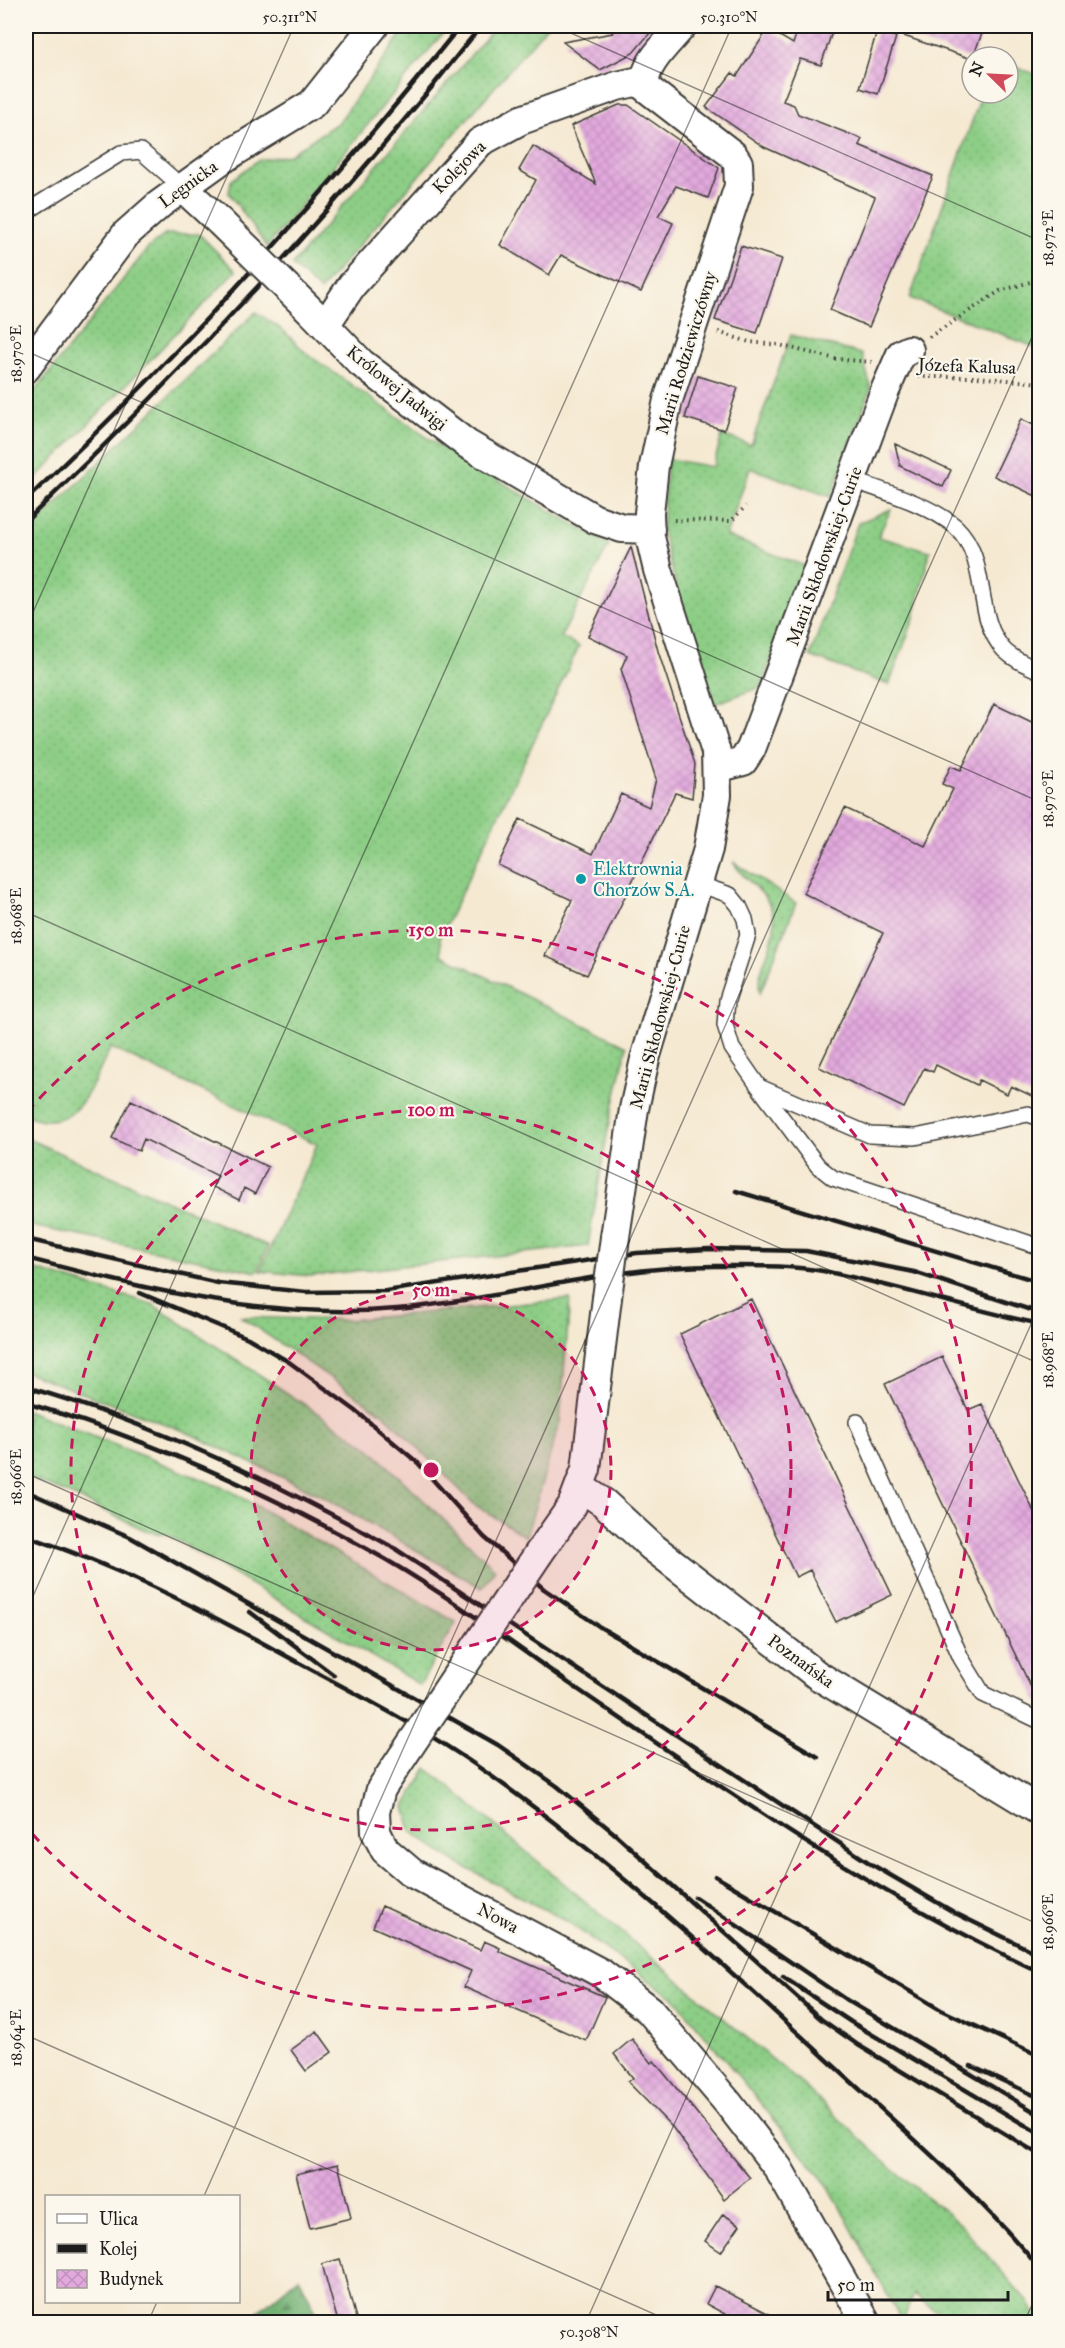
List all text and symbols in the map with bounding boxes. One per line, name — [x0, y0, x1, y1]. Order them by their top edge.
text: 50.311°N — [263, 8, 318, 26]
text: 50.310°N — [700, 8, 758, 26]
north arrow — [960, 45, 1020, 105]
text: N — [965, 59, 988, 79]
street label: Kolejowa — [428, 135, 491, 198]
street label: Legnicka — [154, 155, 223, 214]
text: 18.972°E — [1039, 209, 1057, 266]
street label: Marii Rodziewiczówny — [651, 268, 721, 437]
text: 18.970°E — [7, 325, 25, 383]
street label: Królowej Jadwigi — [342, 341, 452, 436]
street label: Józefa Kalusa — [915, 353, 1017, 380]
street label: Marii Skłodowskiej-Curie — [781, 463, 867, 649]
text: 18.970°E — [1039, 770, 1057, 828]
place label: Elektrownia Chorzów S.A. — [593, 858, 695, 901]
marker: Elektrownia Chorzów S.A. — [574, 872, 588, 886]
text: 18.968°E — [7, 887, 25, 944]
text: 150 m — [409, 919, 454, 941]
street label: Marii Skłodowskiej-Curie — [625, 923, 695, 1111]
text: 100 m — [408, 1099, 455, 1121]
text: 50 m — [412, 1279, 451, 1301]
text: 18.968°E — [1039, 1331, 1057, 1388]
text: 18.966°E — [7, 1448, 25, 1505]
centre of rings — [421, 1460, 441, 1480]
street label: Poznańska — [763, 1629, 839, 1693]
text: 18.966°E — [1039, 1893, 1057, 1950]
street label: Nowa — [474, 1898, 523, 1938]
text: 18.964°E — [7, 2009, 25, 2067]
legend — [45, 2195, 240, 2303]
text: Ulica — [99, 2208, 139, 2230]
text: Kolej — [99, 2238, 137, 2260]
scale bar — [828, 2264, 1008, 2302]
text: Budynek — [99, 2268, 164, 2290]
text: 50 m — [837, 2274, 875, 2296]
text: 50.308°N — [559, 2323, 619, 2341]

